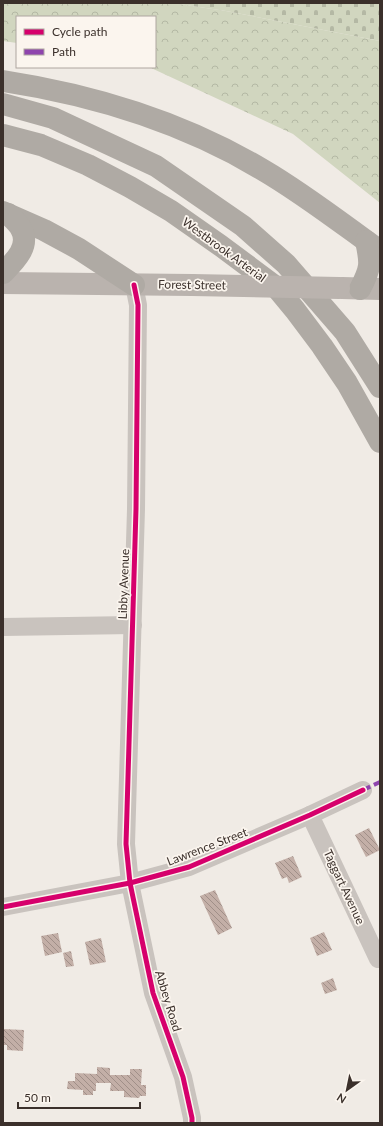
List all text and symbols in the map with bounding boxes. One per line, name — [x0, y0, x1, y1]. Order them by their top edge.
legend — [16, 16, 156, 68]
text: Cycle path — [52, 24, 107, 39]
text: Path — [52, 44, 76, 59]
street label: Westbrook Arterial — [179, 214, 269, 285]
street label: Forest Street — [158, 276, 227, 293]
street label: Libby Avenue — [115, 548, 132, 620]
street label: Lawrence Street — [164, 824, 250, 869]
street label: Taggart Avenue — [321, 847, 368, 927]
street label: Abbey Road — [152, 968, 185, 1033]
north arrow — [327, 1070, 367, 1110]
scale bar — [18, 1084, 140, 1110]
text: 50 m — [24, 1090, 51, 1105]
text: N — [334, 1091, 348, 1107]

